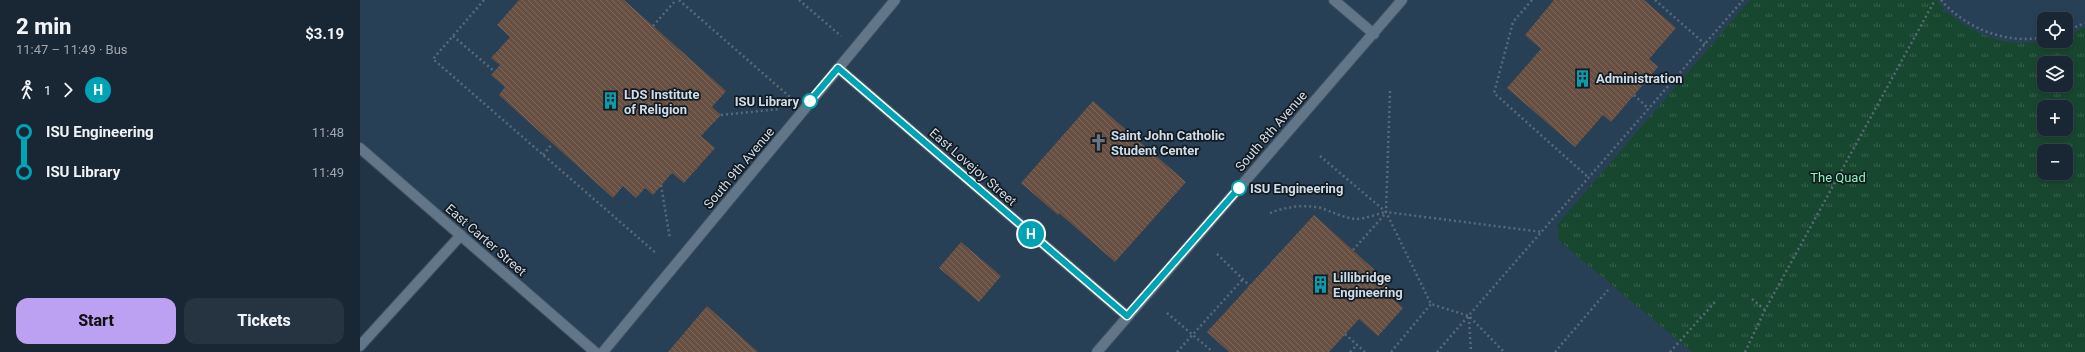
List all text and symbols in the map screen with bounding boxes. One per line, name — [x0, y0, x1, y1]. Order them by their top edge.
map controls — [2037, 12, 2073, 180]
button: locate — [2037, 12, 2073, 48]
text: 2 min — [16, 14, 71, 39]
text: $3.19 — [305, 25, 344, 43]
text: 11:47 – 11:49 · Bus — [16, 42, 128, 57]
button: layers — [2037, 56, 2073, 92]
building icon: Administration — [1573, 68, 1593, 88]
place label: Administration — [1596, 71, 1683, 86]
icon: walk — [16, 79, 38, 101]
icon: forward — [57, 79, 79, 101]
text: H — [93, 82, 103, 98]
text: 1 — [44, 83, 51, 98]
place label: LDS Institute of Religion — [624, 87, 699, 117]
street label: South 8th Avenue — [1232, 88, 1310, 174]
building icon: LDS Institute of Religion — [601, 91, 621, 111]
marker: ISU Library — [802, 93, 818, 109]
place label: ISU Library — [735, 94, 799, 109]
button: + — [2037, 100, 2073, 136]
text: ISU Engineering — [46, 123, 154, 141]
street label: South 9th Avenue — [701, 124, 777, 212]
text: 11:48 — [312, 125, 344, 140]
street label: East Lovejoy Street — [926, 125, 1020, 209]
place label: Saint John Catholic Student Center — [1111, 128, 1225, 158]
church icon: Saint John Catholic Student Center — [1088, 132, 1108, 152]
button: − — [2037, 144, 2073, 180]
text: ISU Library — [46, 163, 120, 181]
text: 11:49 — [312, 165, 344, 180]
park label: The Quad — [1810, 170, 1866, 185]
marker: ISU Engineering — [1231, 180, 1247, 196]
place label: ISU Engineering — [1250, 181, 1343, 196]
street label: East Carter Street — [443, 201, 529, 279]
line badge: H — [1018, 221, 1044, 247]
text: H — [1026, 226, 1036, 242]
place label: Lillibridge Engineering — [1333, 270, 1403, 300]
building icon: Lillibridge Engineering — [1310, 274, 1330, 294]
button: Start — [16, 298, 176, 344]
button: Tickets — [184, 298, 344, 344]

